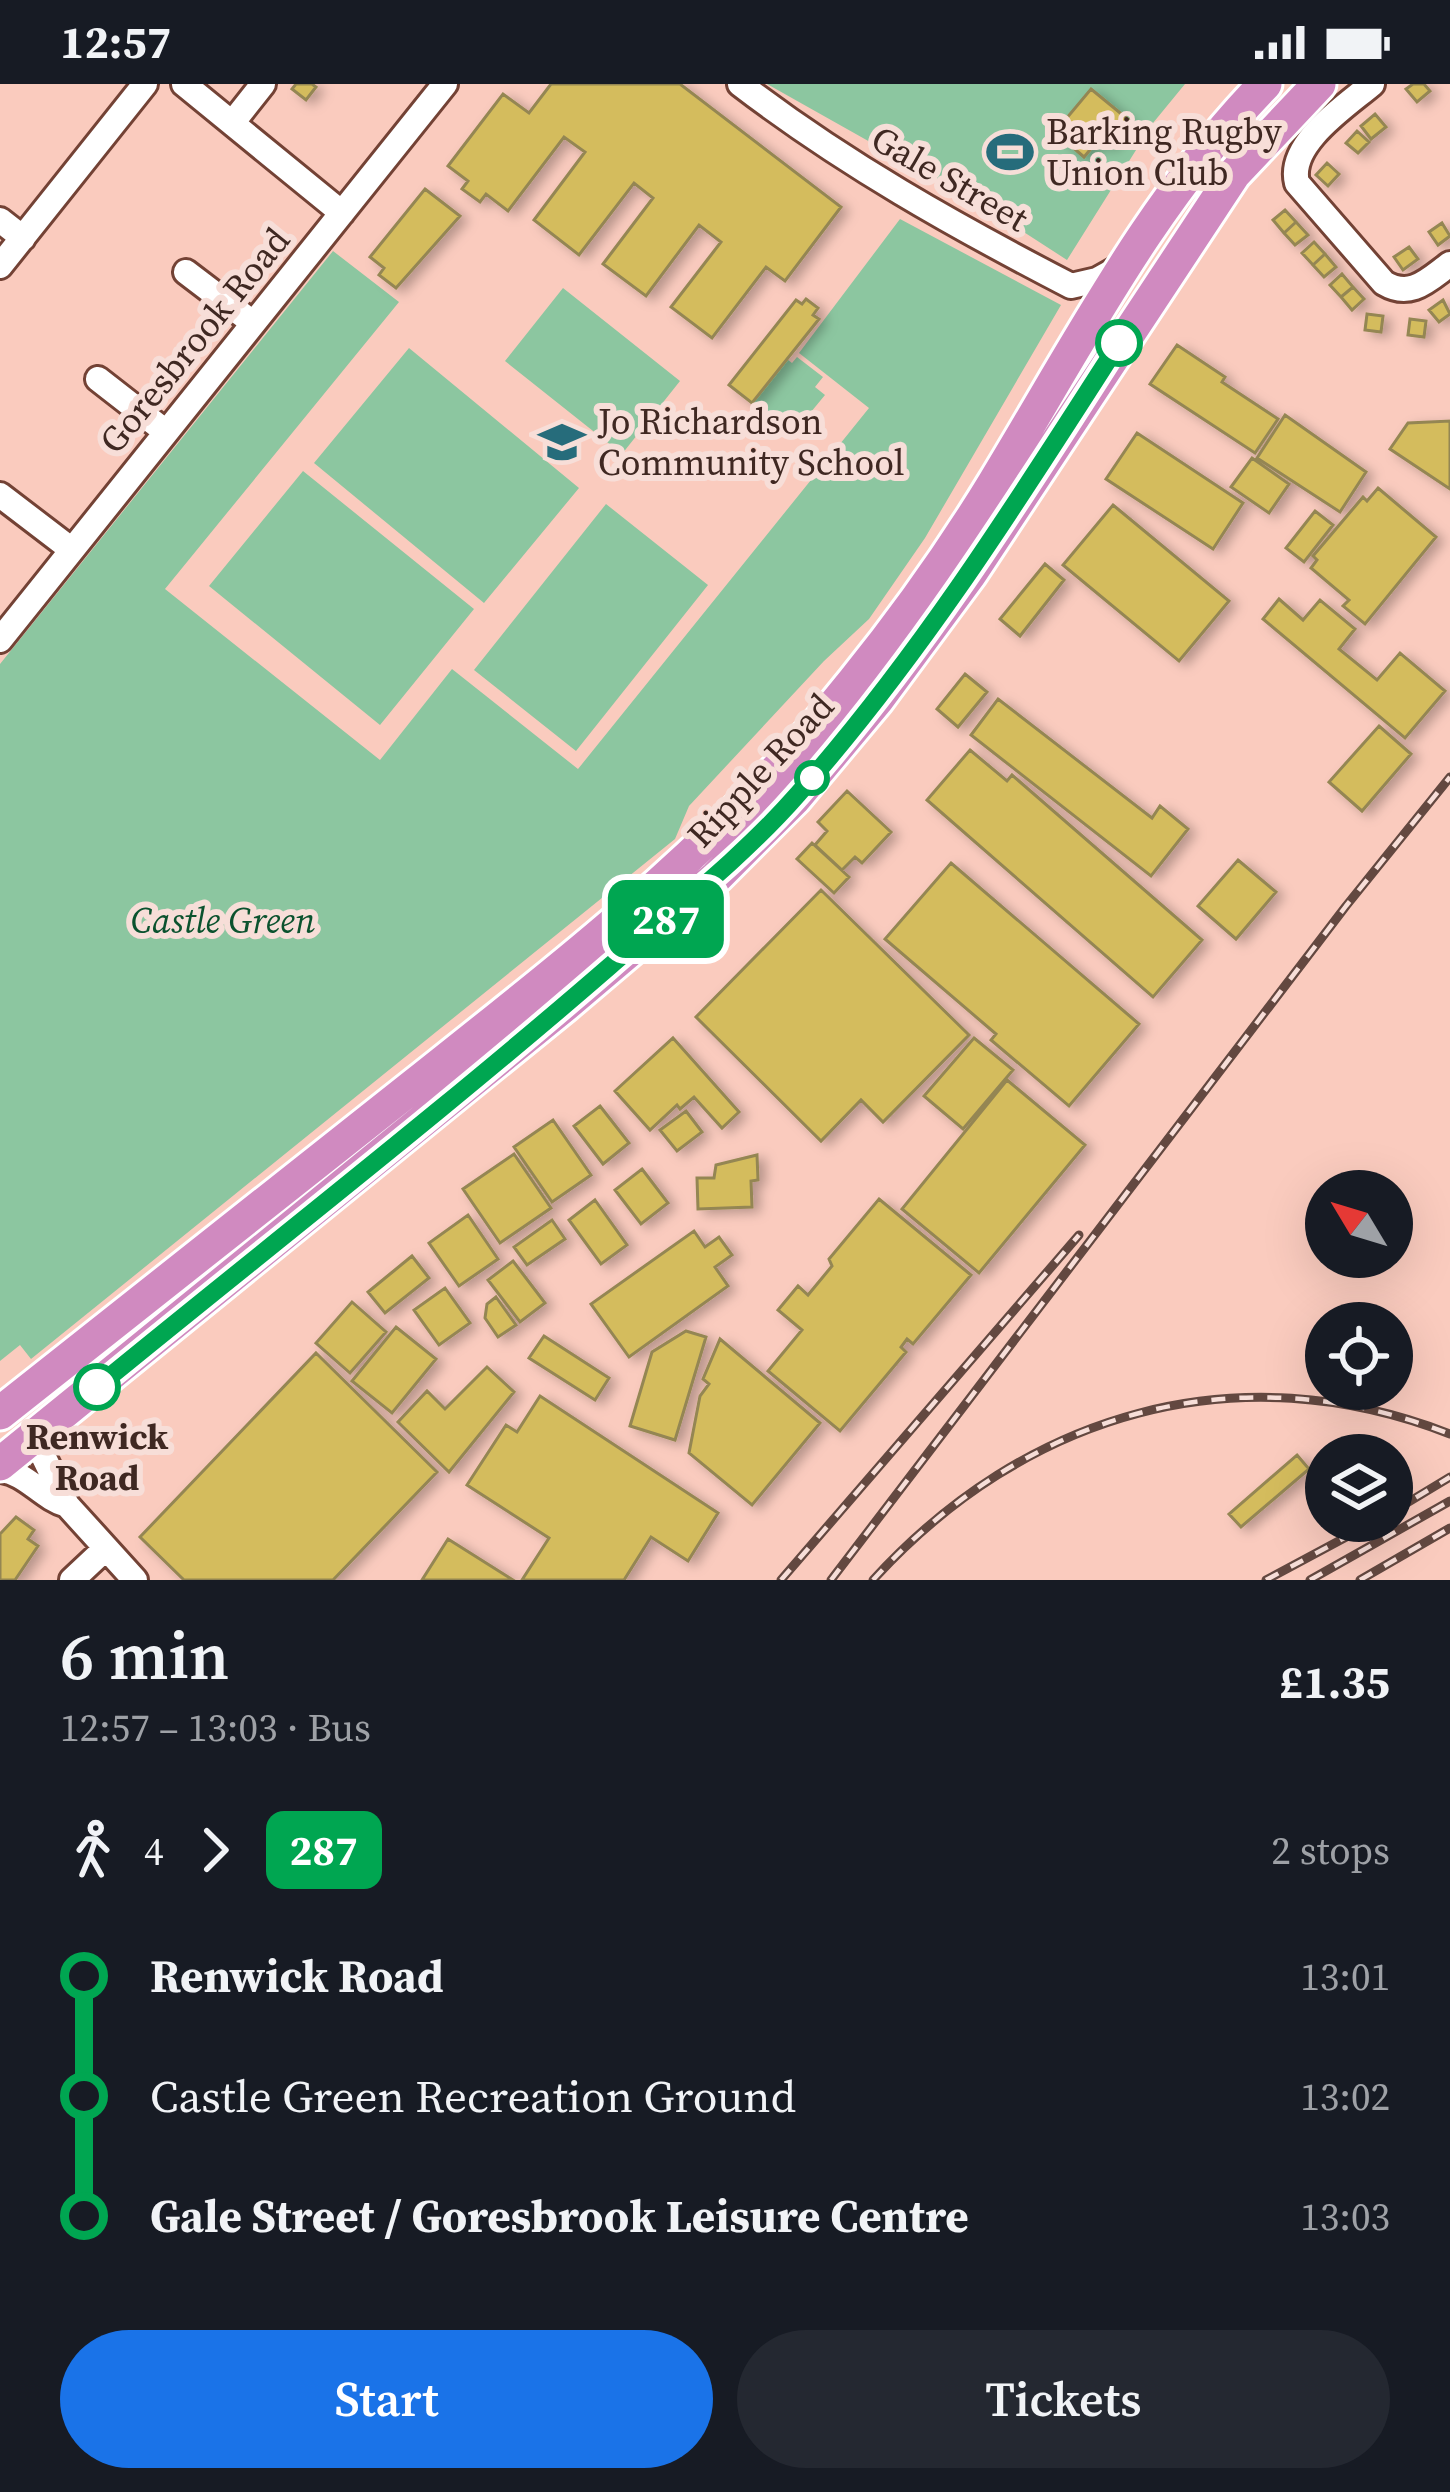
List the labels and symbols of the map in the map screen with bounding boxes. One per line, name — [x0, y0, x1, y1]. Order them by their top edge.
place label: Barking Rugby Union Club — [1046, 107, 1282, 197]
street label: Gale Street — [862, 114, 1037, 243]
sports icon: Barking Rugby Union Club — [985, 127, 1035, 177]
street label: Goresbrook Road — [88, 217, 301, 463]
unlabelled marker — [1097, 321, 1141, 365]
place label: Jo Richardson Community School — [597, 397, 904, 487]
school or university icon: Jo Richardson Community School — [537, 417, 587, 467]
street label: Ripple Road — [676, 683, 844, 858]
unlabelled marker — [796, 762, 828, 794]
line badge: 287 — [597, 880, 735, 958]
park label: Castle Green — [131, 896, 315, 945]
north arrow — [1305, 1170, 1413, 1278]
marker: Renwick Road — [75, 1365, 119, 1409]
place label: Renwick Road — [26, 1412, 169, 1502]

